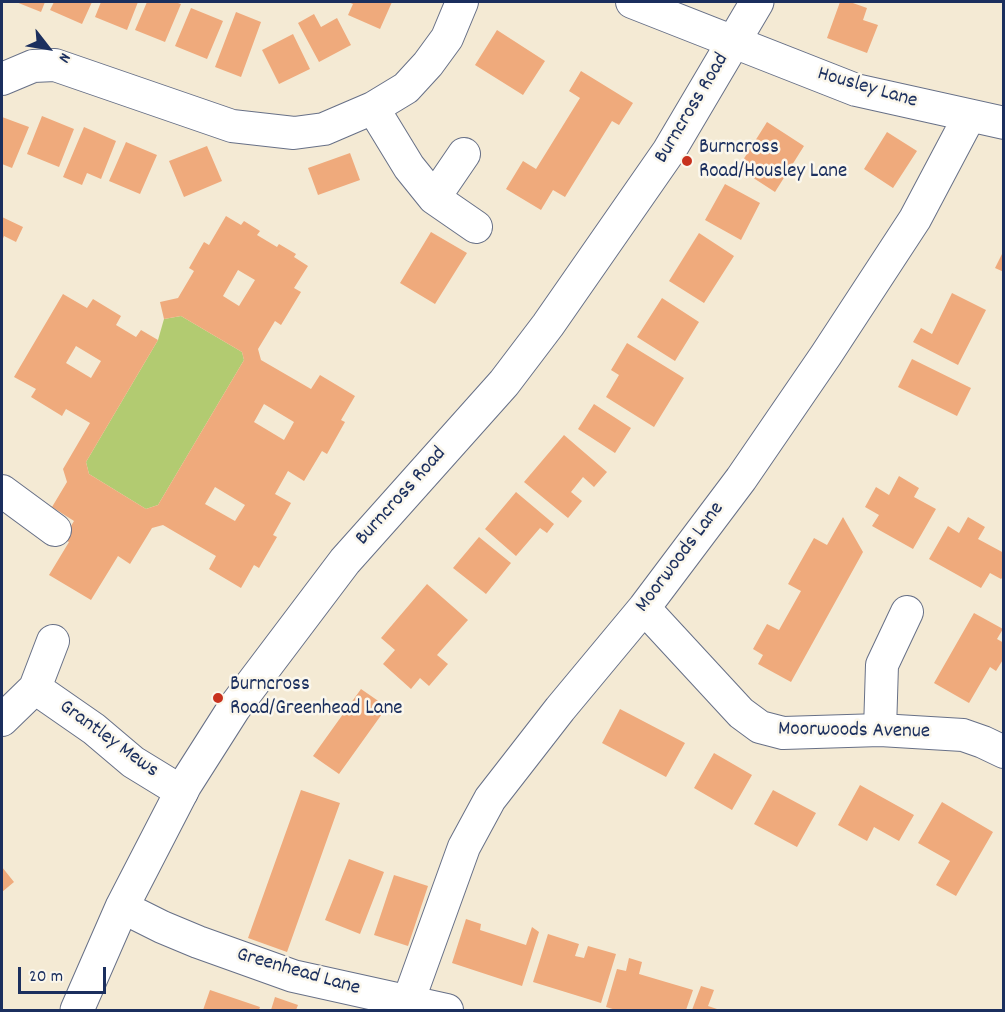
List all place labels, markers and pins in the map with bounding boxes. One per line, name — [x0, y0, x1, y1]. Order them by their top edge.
place label: Burncross Road/Housley Lane — [699, 136, 847, 186]
marker: Burncross Road/Housley Lane — [680, 154, 694, 168]
place label: Burncross Road/Greenhead Lane — [230, 673, 403, 723]
marker: Burncross Road/Greenhead Lane — [211, 691, 225, 705]

